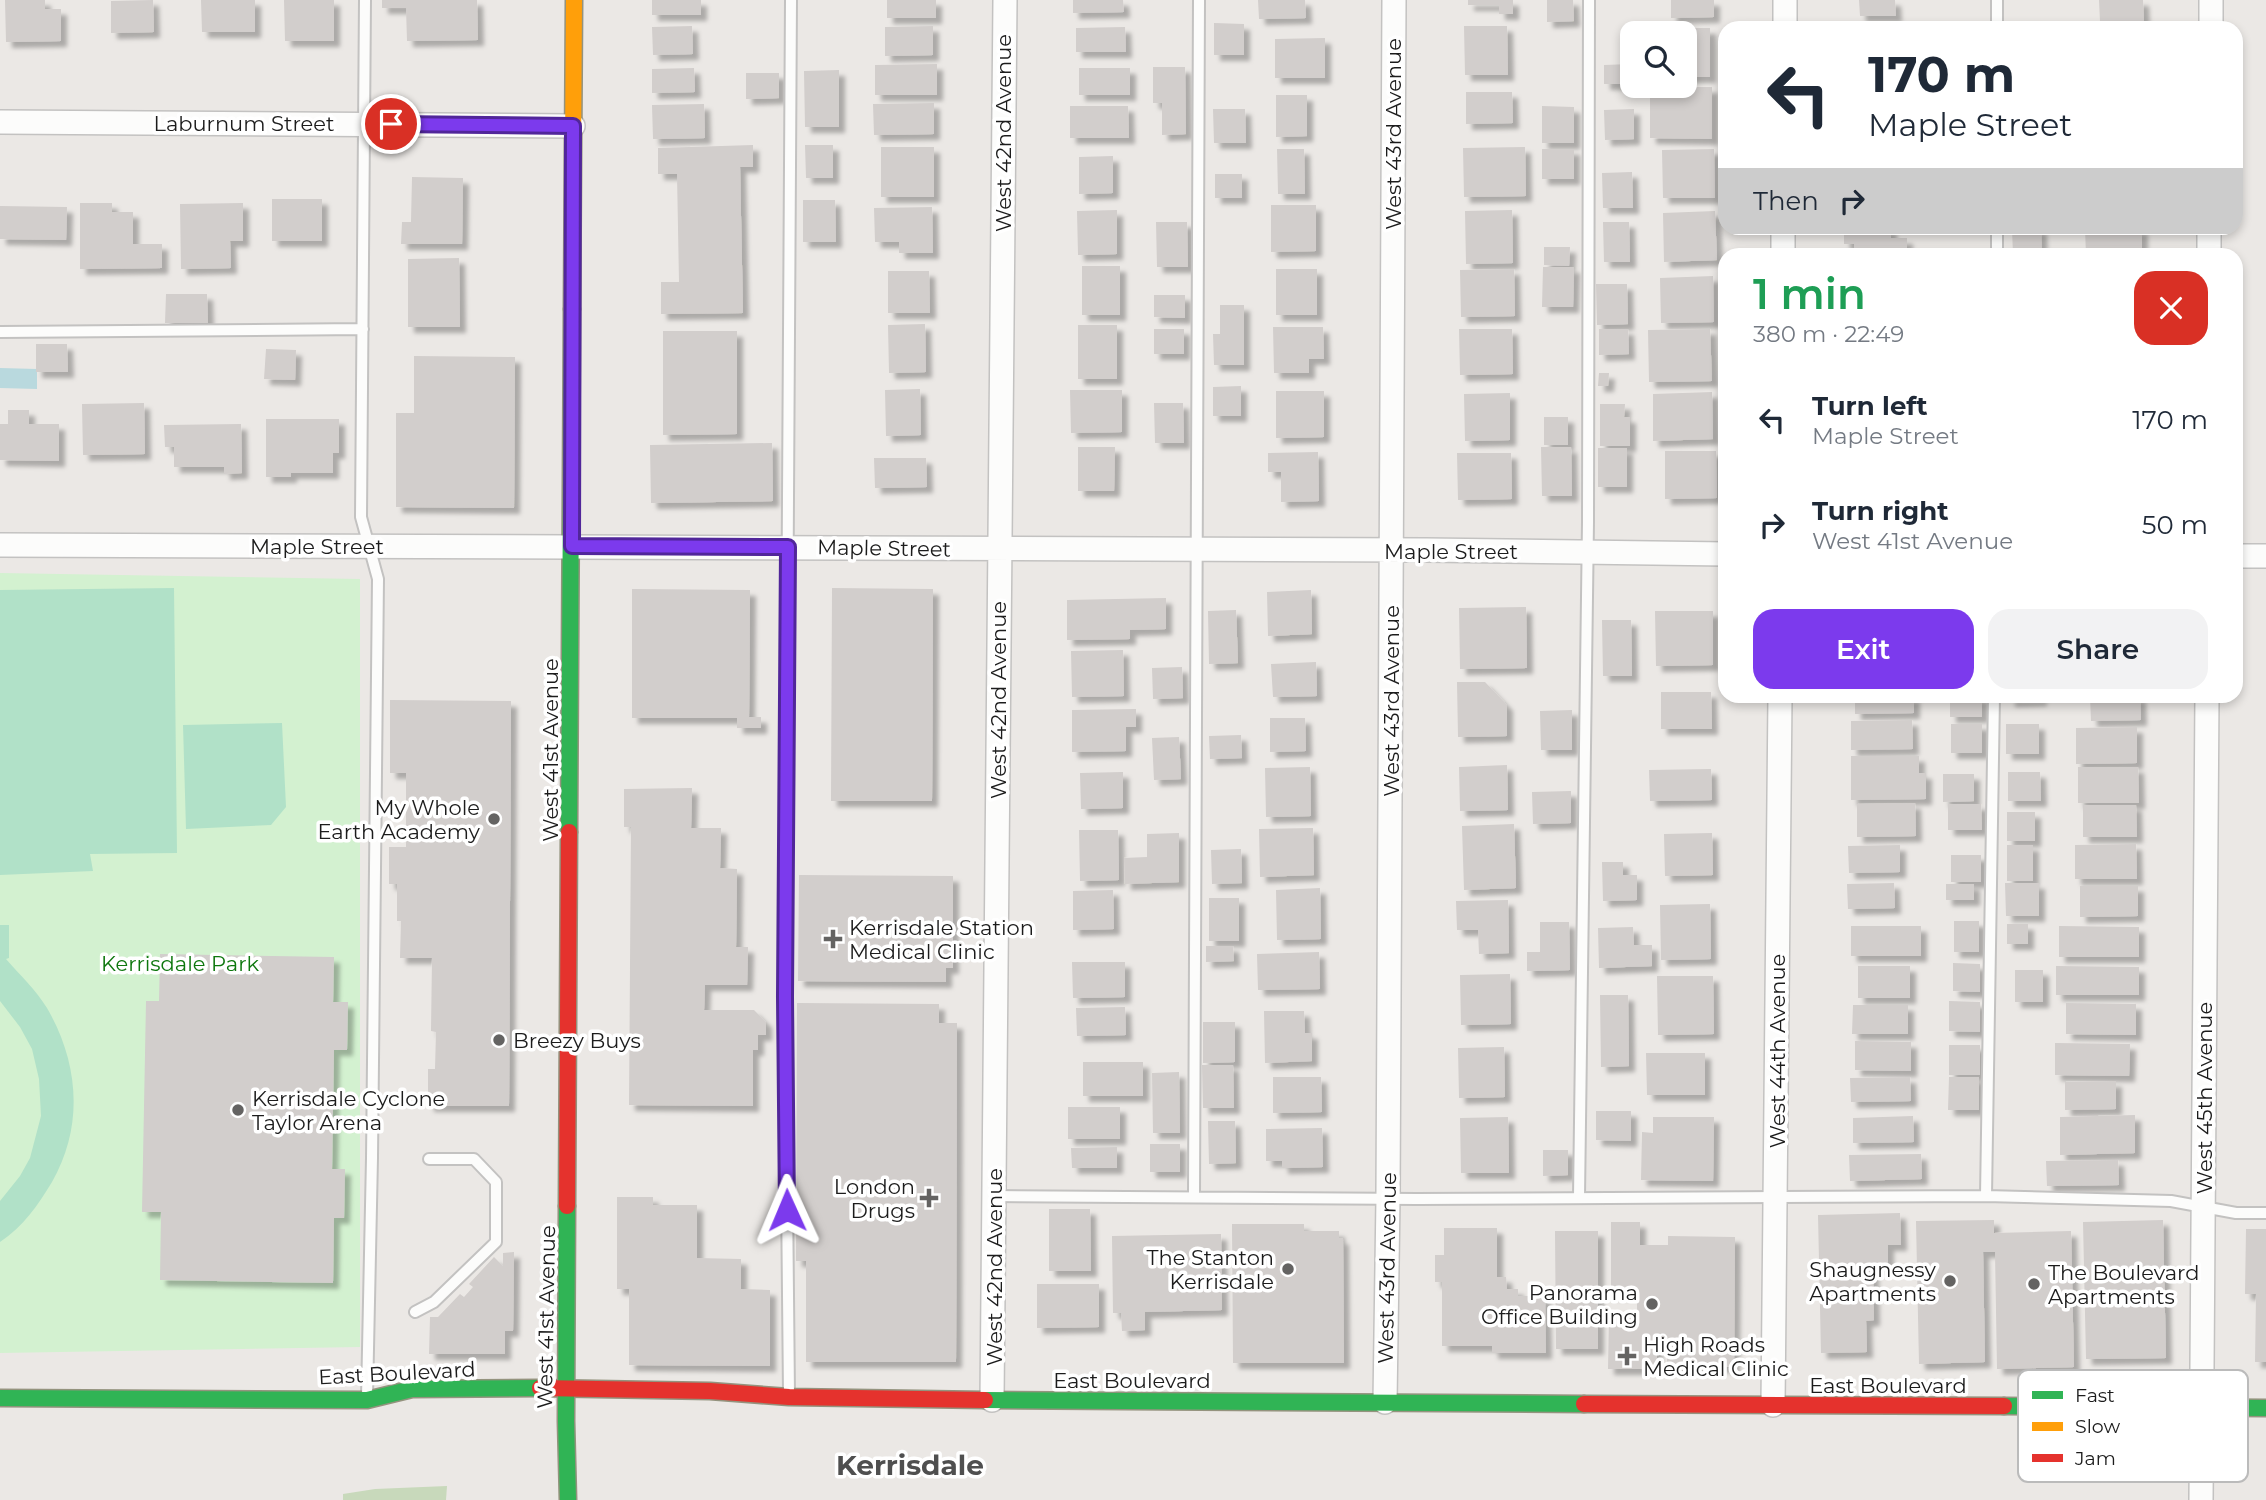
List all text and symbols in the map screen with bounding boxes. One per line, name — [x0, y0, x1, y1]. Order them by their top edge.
map controls — [1620, 21, 1697, 98]
button: search — [1620, 21, 1697, 98]
street label: West 42nd Avenue — [991, 34, 1016, 232]
street label: West 43rd Avenue — [1381, 38, 1406, 230]
text: 170 m — [1868, 45, 2015, 104]
icon: left — [1753, 49, 1844, 140]
pin — [361, 94, 421, 154]
icon: arrive — [372, 105, 410, 143]
text: Maple Street — [1868, 105, 2072, 144]
street label: Laburnum Street — [154, 111, 334, 136]
icon: right — [1833, 182, 1871, 220]
text: Then — [1753, 185, 1819, 217]
text: 1 min — [1753, 268, 1866, 320]
button: close — [2134, 271, 2208, 345]
text: 380 m · 22:49 — [1753, 320, 1904, 348]
text: Turn left — [1812, 390, 1928, 422]
icon: left — [1753, 401, 1791, 439]
text: 170 m — [2132, 404, 2208, 436]
text: Maple Street — [1812, 422, 1959, 450]
text: Turn right — [1812, 495, 1948, 527]
icon: right — [1753, 506, 1791, 544]
text: 50 m — [2142, 509, 2208, 541]
text: West 41st Avenue — [1812, 527, 2013, 555]
street label: Maple Street — [250, 534, 384, 559]
street label: Maple Street — [817, 534, 951, 562]
street label: Maple Street — [1384, 539, 1518, 564]
street label: West 42nd Avenue — [986, 601, 1011, 799]
street label: West 43rd Avenue — [1379, 605, 1404, 797]
button: Exit — [1753, 609, 1974, 689]
button: Share — [1988, 609, 2208, 689]
street label: West 41st Avenue — [538, 658, 563, 842]
place label: My Whole Earth Academy — [317, 795, 481, 844]
marker: My Whole Earth Academy — [486, 811, 502, 827]
place label: Kerrisdale Station Medical Clinic — [849, 915, 1034, 964]
marker: Kerrisdale Station Medical Clinic — [823, 929, 843, 949]
park label: Kerrisdale Park — [101, 951, 259, 976]
street label: West 44th Avenue — [1765, 954, 1790, 1148]
street label: West 45th Avenue — [2192, 1002, 2217, 1194]
place label: Breezy Buys — [513, 1028, 641, 1053]
marker: Breezy Buys — [491, 1032, 507, 1048]
place label: Kerrisdale Cyclone Taylor Arena — [252, 1086, 445, 1135]
marker: Kerrisdale Cyclone Taylor Arena — [230, 1102, 246, 1118]
street label: West 42nd Avenue — [982, 1168, 1007, 1366]
street label: West 43rd Avenue — [1373, 1172, 1401, 1364]
position arrow — [750, 1173, 824, 1247]
place label: London Drugs — [834, 1174, 915, 1223]
marker: London Drugs — [921, 1190, 937, 1206]
street label: West 41st Avenue — [532, 1225, 560, 1409]
place label: The Stanton Kerrisdale — [1146, 1245, 1274, 1294]
place label: Shaugnessy Apartments — [1809, 1257, 1937, 1306]
place label: The Boulevard Apartments — [2048, 1260, 2199, 1309]
marker: The Stanton Kerrisdale — [1280, 1261, 1296, 1277]
marker: Shaugnessy Apartments — [1942, 1273, 1958, 1289]
marker: The Boulevard Apartments — [2026, 1276, 2042, 1292]
place label: Panorama Office Building — [1481, 1280, 1638, 1329]
marker: Panorama Office Building — [1644, 1296, 1660, 1312]
place label: High Roads Medical Clinic — [1643, 1332, 1789, 1381]
marker: High Roads Medical Clinic — [1617, 1346, 1637, 1366]
street label: East Boulevard — [318, 1356, 476, 1390]
street label: East Boulevard — [1053, 1368, 1211, 1393]
legend — [2018, 1370, 2248, 1482]
street label: East Boulevard — [1809, 1373, 1967, 1398]
text: Fast — [2075, 1384, 2115, 1407]
text: Slow — [2075, 1415, 2120, 1438]
text: Jam — [2074, 1447, 2116, 1470]
district label: Kerrisdale — [836, 1448, 984, 1482]

